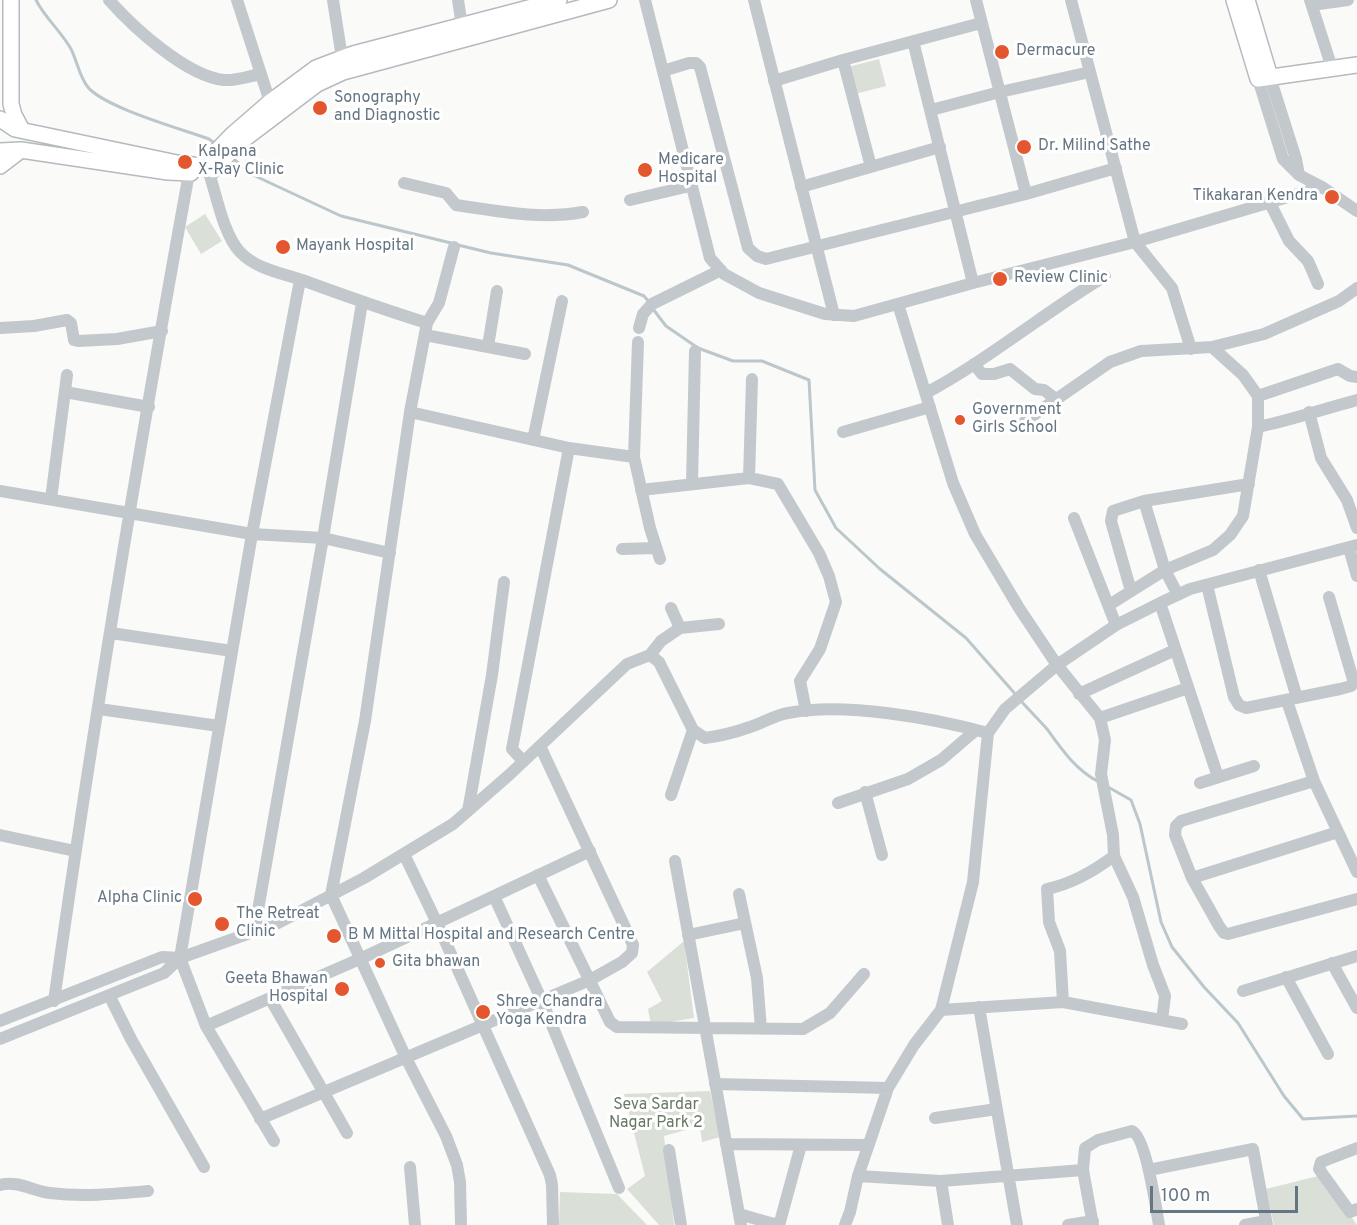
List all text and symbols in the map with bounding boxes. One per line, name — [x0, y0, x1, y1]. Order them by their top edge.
place label: Dermacure — [1016, 42, 1095, 62]
marker: Dermacure — [993, 43, 1011, 61]
place label: Sonography and Diagnostic — [334, 89, 441, 127]
marker: Sonography and Diagnostic — [311, 99, 329, 117]
place label: Dr. Milind Sathe — [1038, 137, 1151, 157]
marker: Dr. Milind Sathe — [1015, 138, 1033, 156]
place label: Kalpana X-Ray Clinic — [198, 143, 284, 181]
place label: Medicare Hospital — [658, 151, 724, 189]
marker: Kalpana X-Ray Clinic — [176, 153, 194, 171]
marker: Medicare Hospital — [636, 161, 654, 179]
place label: Tikakaran Kendra — [1193, 187, 1318, 207]
marker: Tikakaran Kendra — [1323, 188, 1341, 206]
place label: Mayank Hospital — [296, 237, 414, 257]
marker: Mayank Hospital — [274, 238, 292, 256]
place label: Review Clinic — [1014, 269, 1108, 289]
marker: Review Clinic — [991, 270, 1009, 288]
place label: Government Girls School — [972, 401, 1061, 439]
marker: Government Girls School — [953, 413, 967, 427]
place label: Alpha Clinic — [97, 889, 182, 909]
marker: Alpha Clinic — [186, 890, 204, 908]
place label: The Retreat Clinic — [236, 905, 320, 943]
marker: The Retreat Clinic — [213, 915, 231, 933]
place label: B M Mittal Hospital and Research Centre — [348, 926, 635, 946]
marker: B M Mittal Hospital and Research Centre — [325, 927, 343, 945]
place label: Gita bhawan — [392, 953, 480, 973]
marker: Gita bhawan — [373, 956, 387, 970]
place label: Geeta Bhawan Hospital — [225, 970, 328, 1008]
marker: Geeta Bhawan Hospital — [333, 980, 351, 998]
place label: Shree Chandra Yoga Kendra — [496, 993, 603, 1031]
marker: Shree Chandra Yoga Kendra — [474, 1003, 492, 1021]
park label: Seva Sardar Nagar Park 2 — [609, 1096, 703, 1134]
scale bar — [1153, 1174, 1302, 1212]
text: 100 m — [1161, 1185, 1210, 1208]

